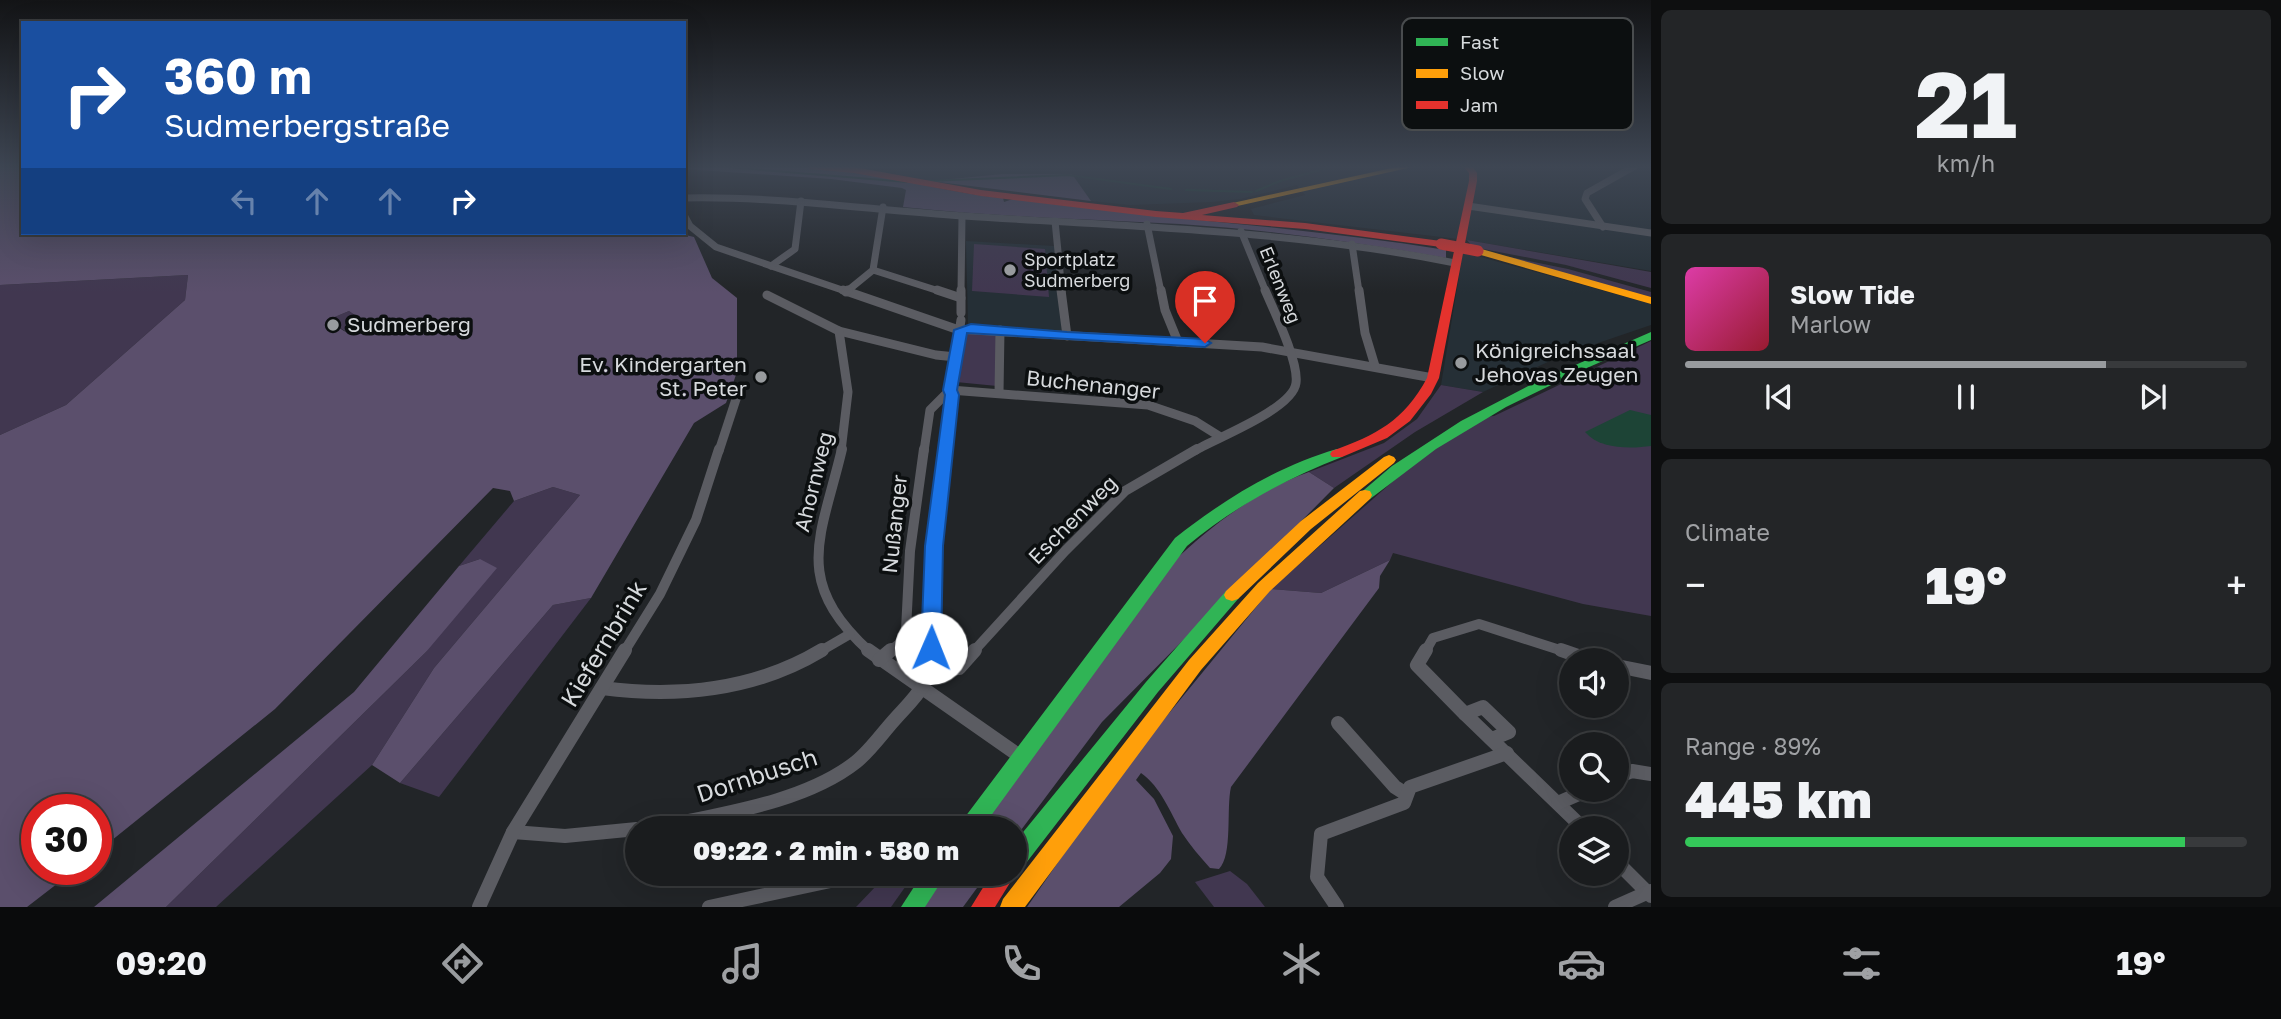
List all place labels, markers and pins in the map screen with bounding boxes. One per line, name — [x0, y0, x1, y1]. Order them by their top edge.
place label: Sportplatz Sudmerberg — [1024, 248, 1130, 291]
marker: Sportplatz Sudmerberg — [1002, 262, 1018, 278]
pin — [1175, 271, 1235, 343]
place label: Sudmerberg — [347, 311, 471, 337]
marker: Sudmerberg — [325, 317, 341, 333]
place label: Königreichssaal Jehovas Zeugen — [1475, 337, 1638, 387]
place label: Ev. Kindergarten St. Peter — [579, 351, 747, 401]
marker: Königreichssaal Jehovas Zeugen — [1453, 355, 1469, 371]
marker: Ev. Kindergarten St. Peter — [753, 369, 769, 385]

